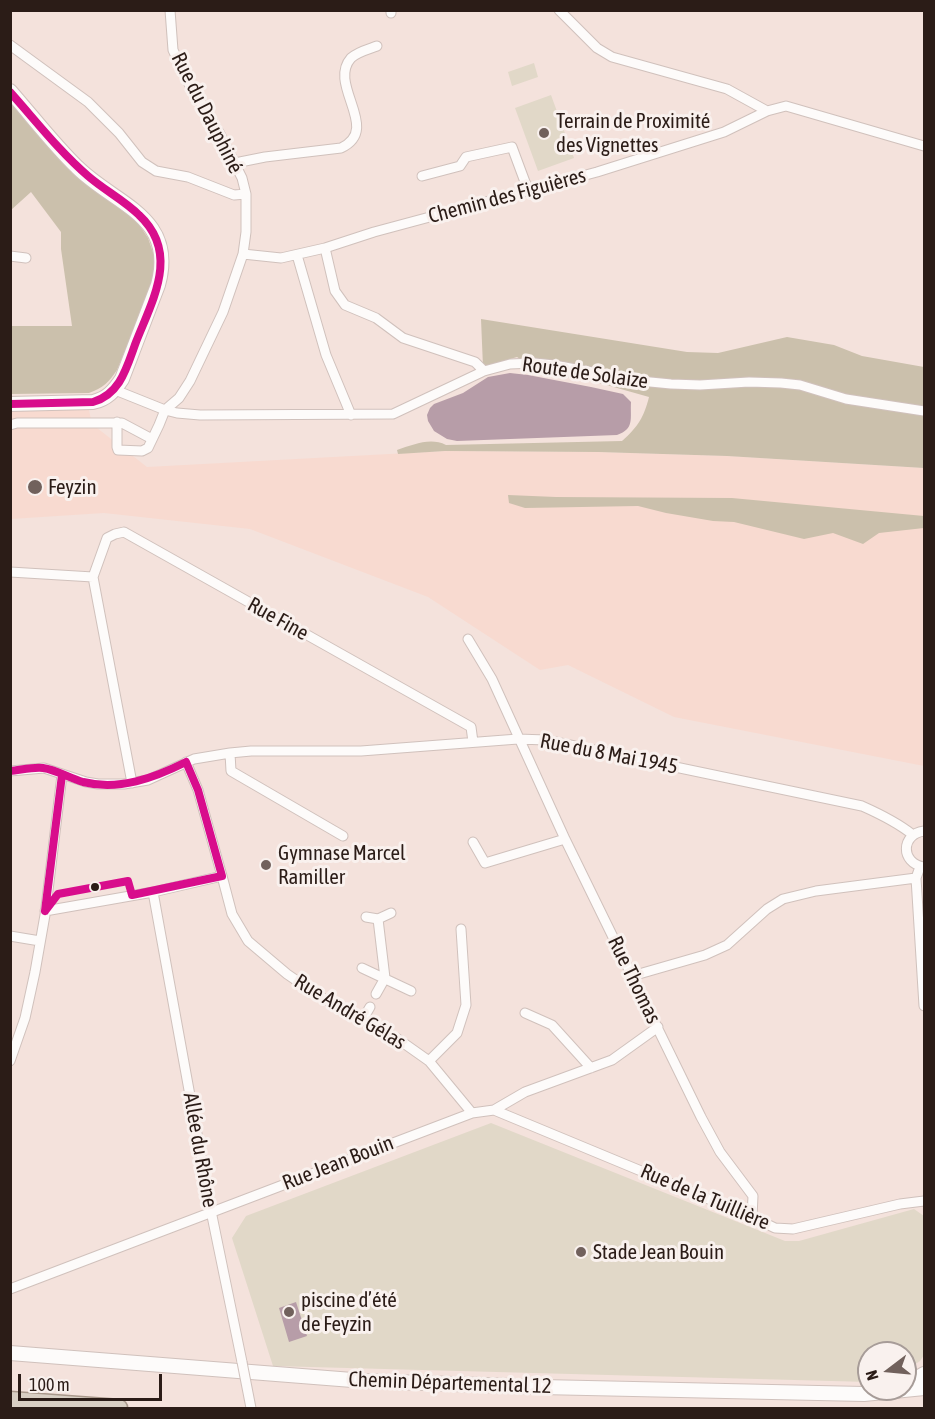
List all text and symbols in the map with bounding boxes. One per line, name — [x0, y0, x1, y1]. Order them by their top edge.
street label: Rue du Dauphiné — [166, 48, 248, 178]
place label: Terrain de Proximité des Vignettes — [556, 108, 710, 158]
marker: Terrain de Proximité des Vignettes — [537, 126, 551, 140]
street label: Chemin des Figuières — [426, 163, 588, 229]
street label: Route de Solaize — [520, 352, 650, 394]
place label: Feyzin — [48, 474, 97, 500]
marker: Feyzin — [26, 478, 44, 496]
street label: Rue Fine — [243, 592, 313, 646]
street label: Rue du 8 Mai 1945 — [538, 728, 680, 780]
place label: Gymnase Marcel Ramiller — [278, 840, 406, 890]
marker: Gymnase Marcel Ramiller — [259, 858, 273, 872]
unlabelled marker — [89, 881, 101, 893]
street label: Rue Thomas — [602, 932, 666, 1028]
street label: Rue André Gélas — [290, 969, 410, 1055]
street label: Allée du Rhône — [177, 1091, 223, 1209]
street label: Rue Jean Bouin — [279, 1130, 397, 1196]
street label: Rue de la Tuillière — [637, 1158, 773, 1236]
place label: Stade Jean Bouin — [593, 1239, 724, 1265]
marker: Stade Jean Bouin — [574, 1245, 588, 1259]
place label: piscine d’été de Feyzin — [301, 1287, 397, 1337]
marker: piscine d’été de Feyzin — [282, 1305, 296, 1319]
north arrow — [857, 1341, 917, 1401]
scale bar — [21, 1362, 165, 1400]
street label: Chemin Départemental 12 — [348, 1367, 552, 1399]
text: N — [862, 1368, 882, 1382]
text: 100 m — [29, 1374, 70, 1395]

